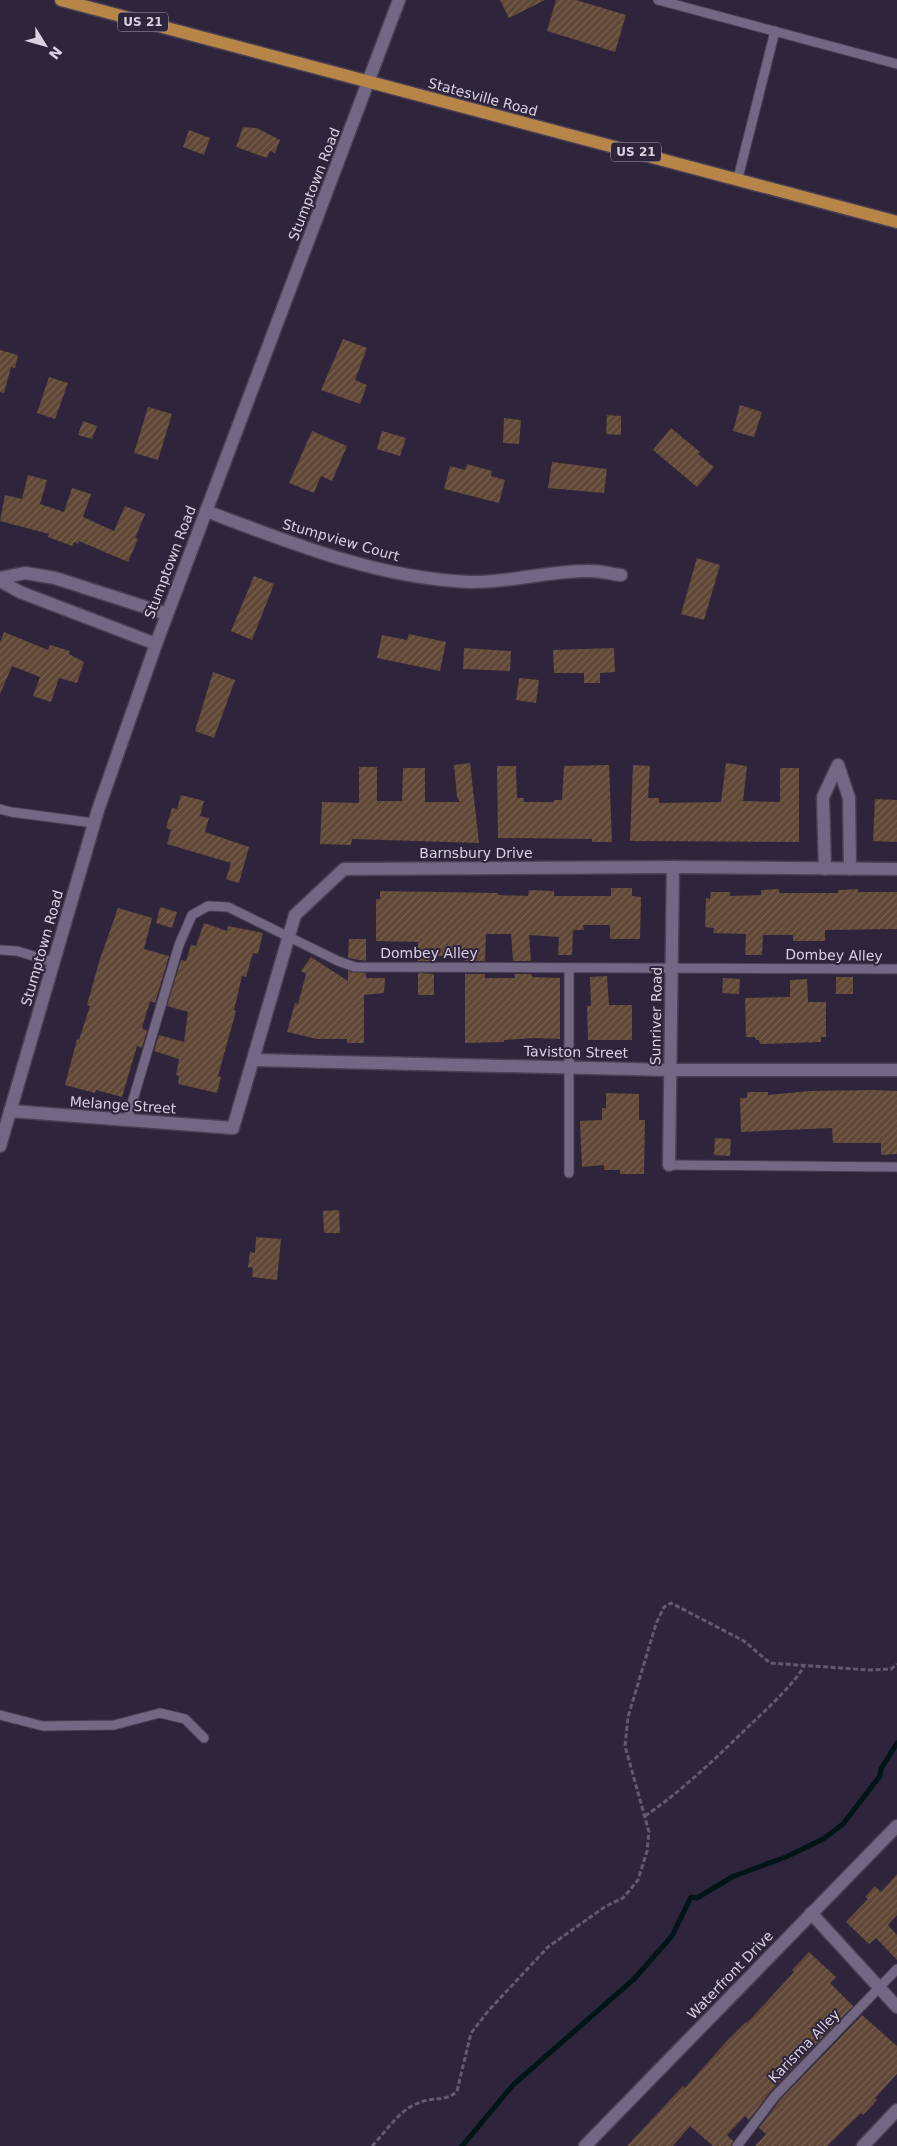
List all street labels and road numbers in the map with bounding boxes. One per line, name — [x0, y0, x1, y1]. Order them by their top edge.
road number: US 21 — [118, 13, 168, 32]
street label: Statesville Road — [427, 75, 539, 119]
street label: Stumptown Road — [285, 125, 343, 243]
road number: US 21 — [611, 142, 661, 162]
street label: Stumptown Road — [141, 503, 199, 621]
street label: Stumpview Court — [281, 516, 402, 564]
street label: Barnsbury Drive — [419, 845, 533, 861]
street label: Stumptown Road — [18, 888, 66, 1008]
street label: Dombey Alley — [380, 945, 478, 961]
street label: Dombey Alley — [785, 946, 883, 964]
street label: Sunriver Road — [647, 967, 665, 1065]
street label: Taviston Street — [523, 1043, 629, 1061]
street label: Melange Street — [69, 1093, 177, 1117]
street label: Waterfront Drive — [684, 1928, 776, 2022]
street label: Karisma Alley — [765, 2006, 843, 2086]

